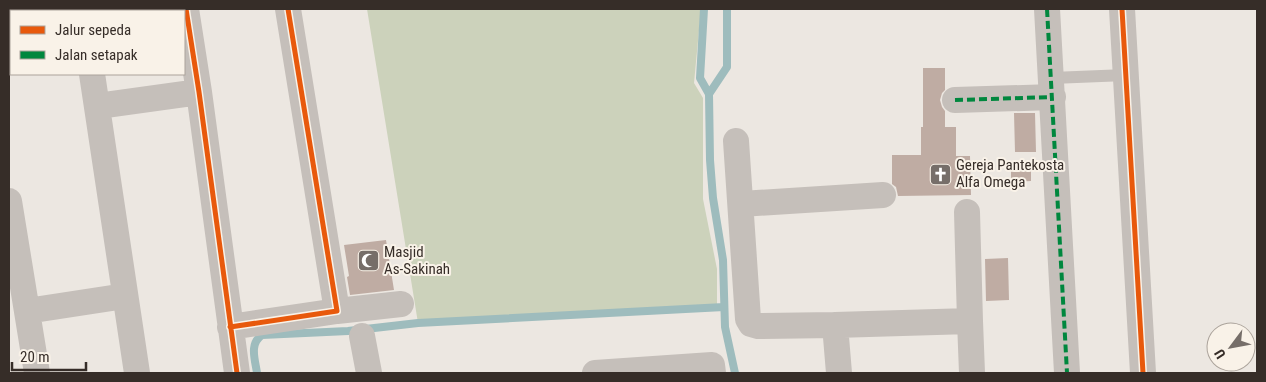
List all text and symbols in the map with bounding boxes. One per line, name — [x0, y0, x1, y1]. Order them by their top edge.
legend — [10, 10, 185, 75]
text: Jalur sepeda — [55, 21, 131, 39]
text: Jalan setapak — [55, 46, 138, 64]
place label: Gereja Pantekosta Alfa Omega — [956, 156, 1064, 191]
church icon: Gereja Pantekosta Alfa Omega — [928, 162, 952, 186]
place label: Masjid As-Sakinah — [384, 243, 450, 278]
mosque icon: Masjid As-Sakinah — [356, 249, 380, 273]
north arrow — [1206, 322, 1256, 372]
scale bar — [12, 340, 86, 372]
text: U — [1211, 346, 1229, 362]
text: 20 m — [20, 348, 50, 366]

